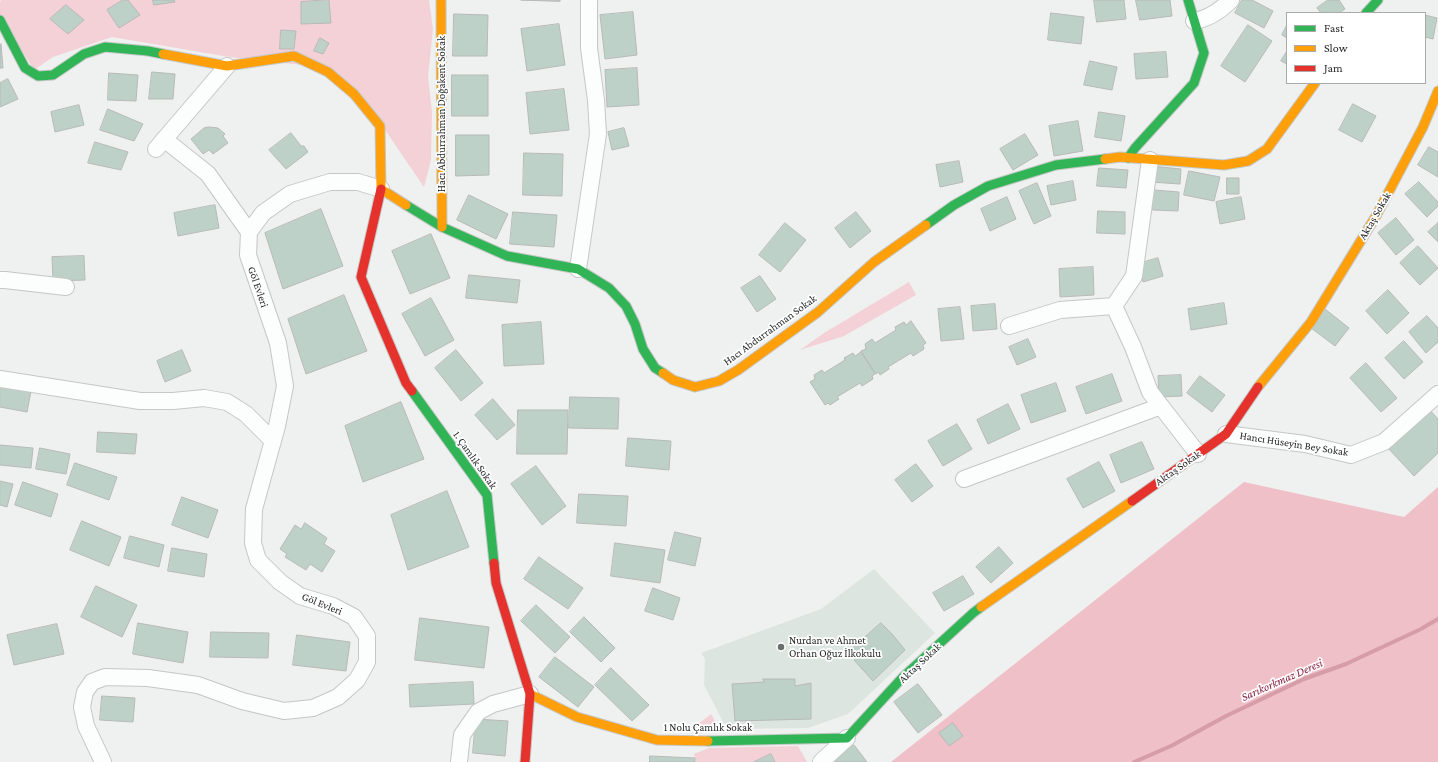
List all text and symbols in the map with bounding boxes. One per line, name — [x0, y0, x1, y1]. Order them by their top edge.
legend — [1286, 12, 1426, 84]
text: Fast — [1324, 21, 1344, 35]
street label: Hacı Abdurrahman Doğakent Sokak — [435, 36, 449, 192]
text: Slow — [1324, 41, 1348, 55]
text: Jam — [1324, 61, 1343, 75]
street label: Aktaş Sokak — [1356, 190, 1394, 242]
street label: Göl Evleri — [245, 265, 271, 309]
street label: Hacı Abdurrahman Sokak — [721, 292, 819, 368]
street label: 1. Çamlık Sokak — [450, 428, 500, 492]
street label: Hancı Hüseyin Bey Sokak — [1239, 429, 1349, 459]
street label: Aktaş Sokak — [1153, 447, 1203, 489]
street label: Göl Evleri — [300, 590, 344, 618]
place label: Nurdan ve Ahmet Orhan Oğuz İlkokulu — [789, 634, 881, 660]
street label: Aktaş Sokak — [896, 640, 944, 686]
marker: Nurdan ve Ahmet Orhan Oğuz İlkokulu — [776, 642, 786, 652]
water label: Sarıkorkmaz Deresi — [1239, 656, 1325, 704]
street label: 1 Nolu Çamlık Sokak — [664, 721, 752, 735]

